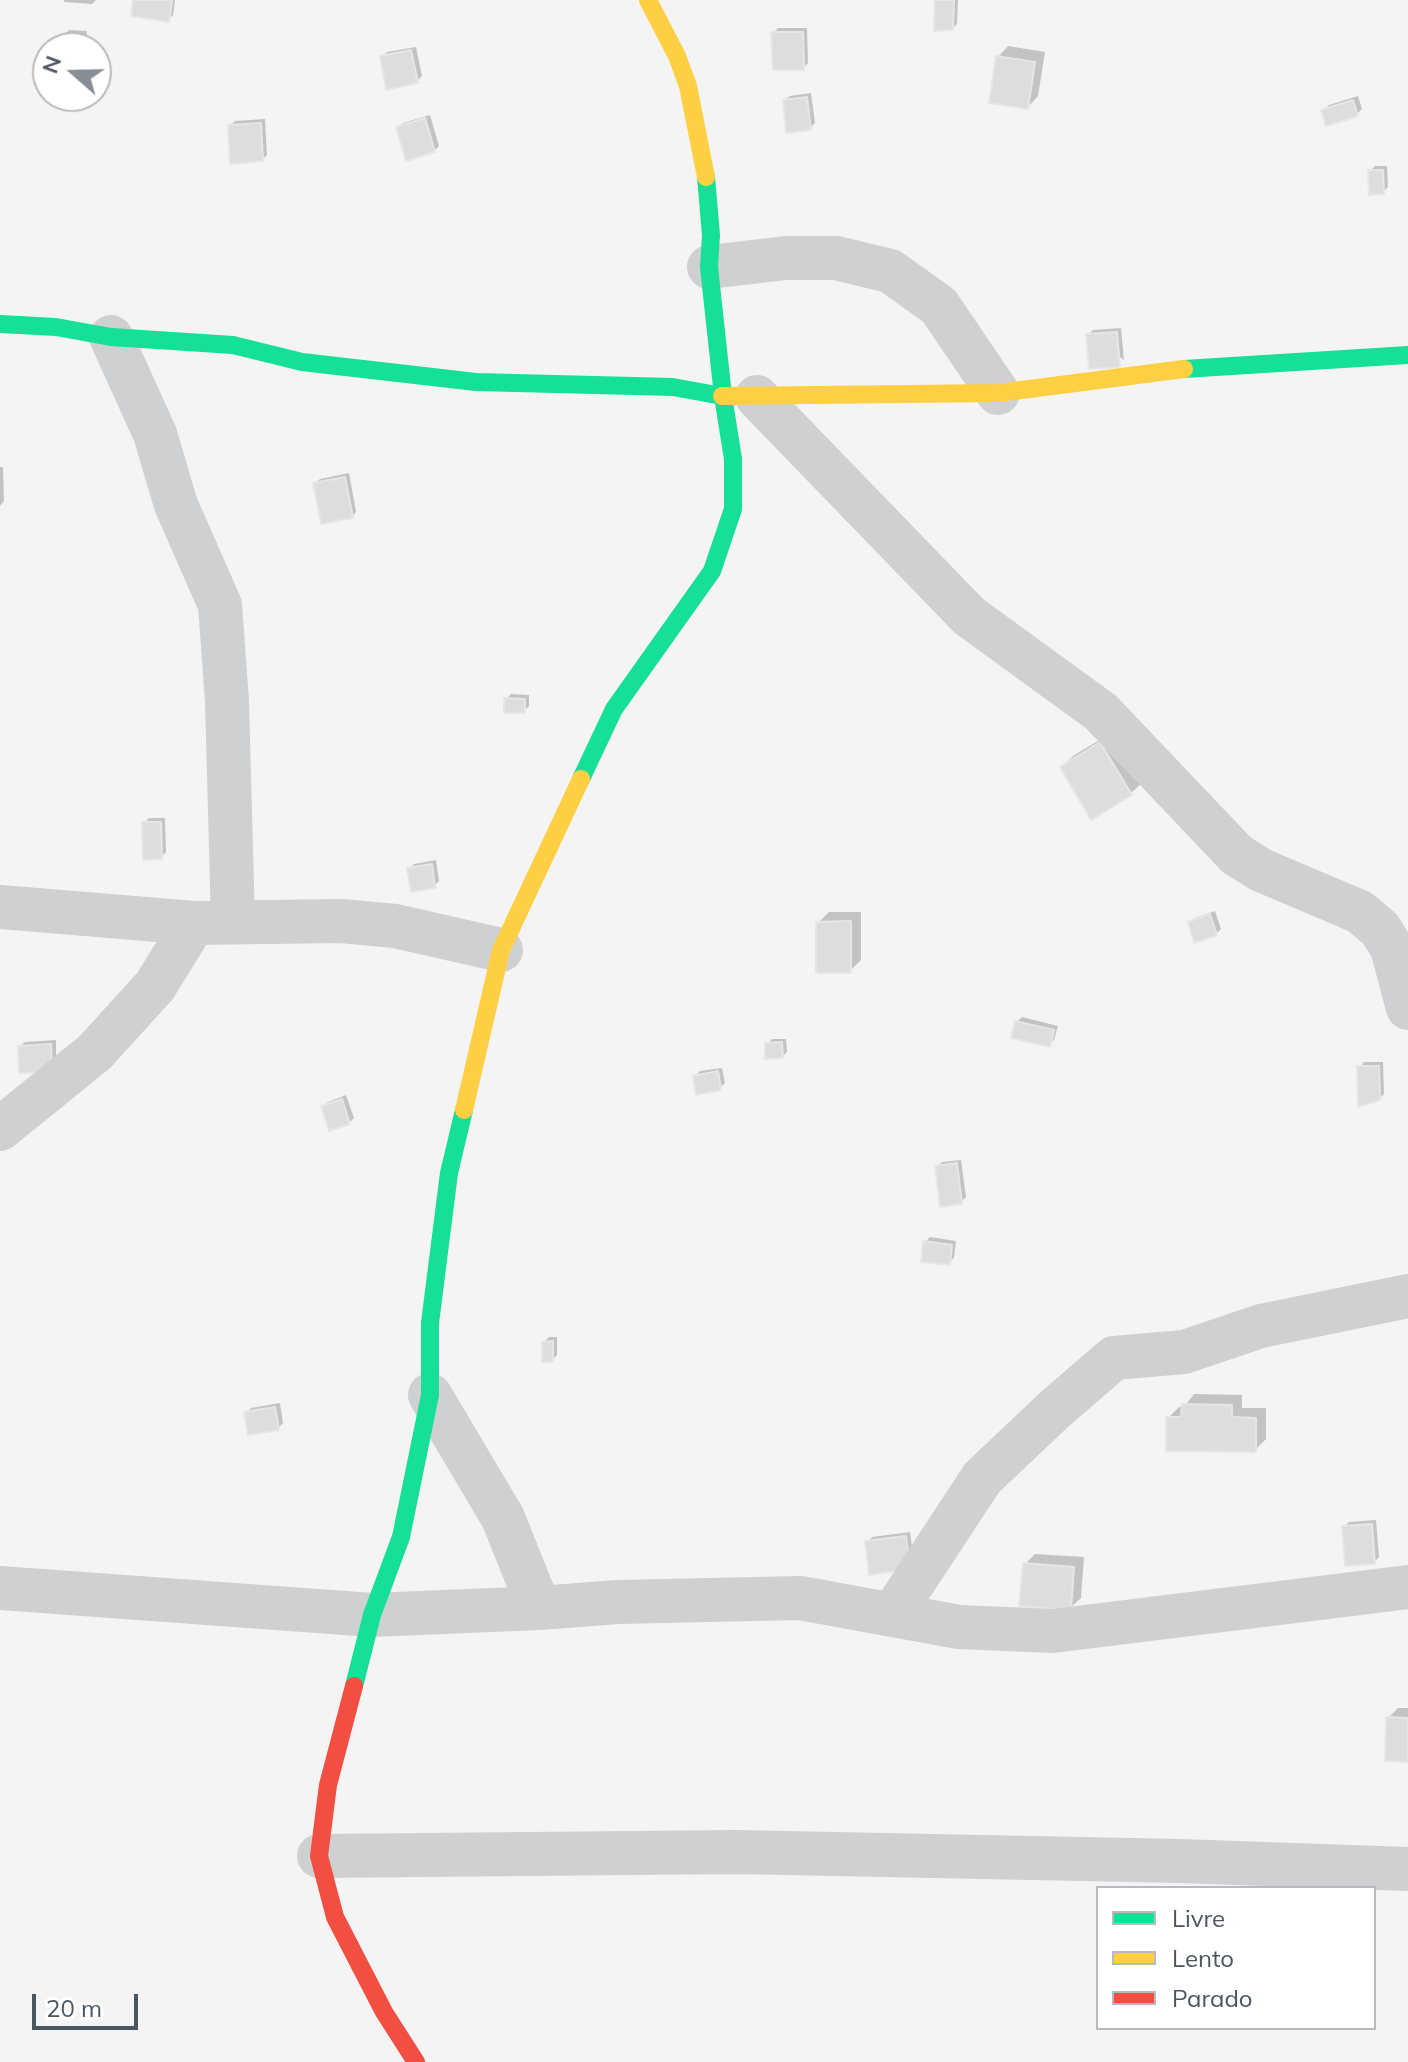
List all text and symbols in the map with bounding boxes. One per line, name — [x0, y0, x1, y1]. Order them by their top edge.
north arrow — [32, 32, 112, 112]
text: N — [35, 52, 67, 77]
legend — [1096, 1886, 1376, 2030]
text: Livre — [1172, 1903, 1225, 1933]
text: Lento — [1172, 1943, 1234, 1973]
scale bar — [36, 1978, 142, 2028]
text: Parado — [1172, 1983, 1253, 2013]
text: 20 m — [46, 1993, 102, 2023]

